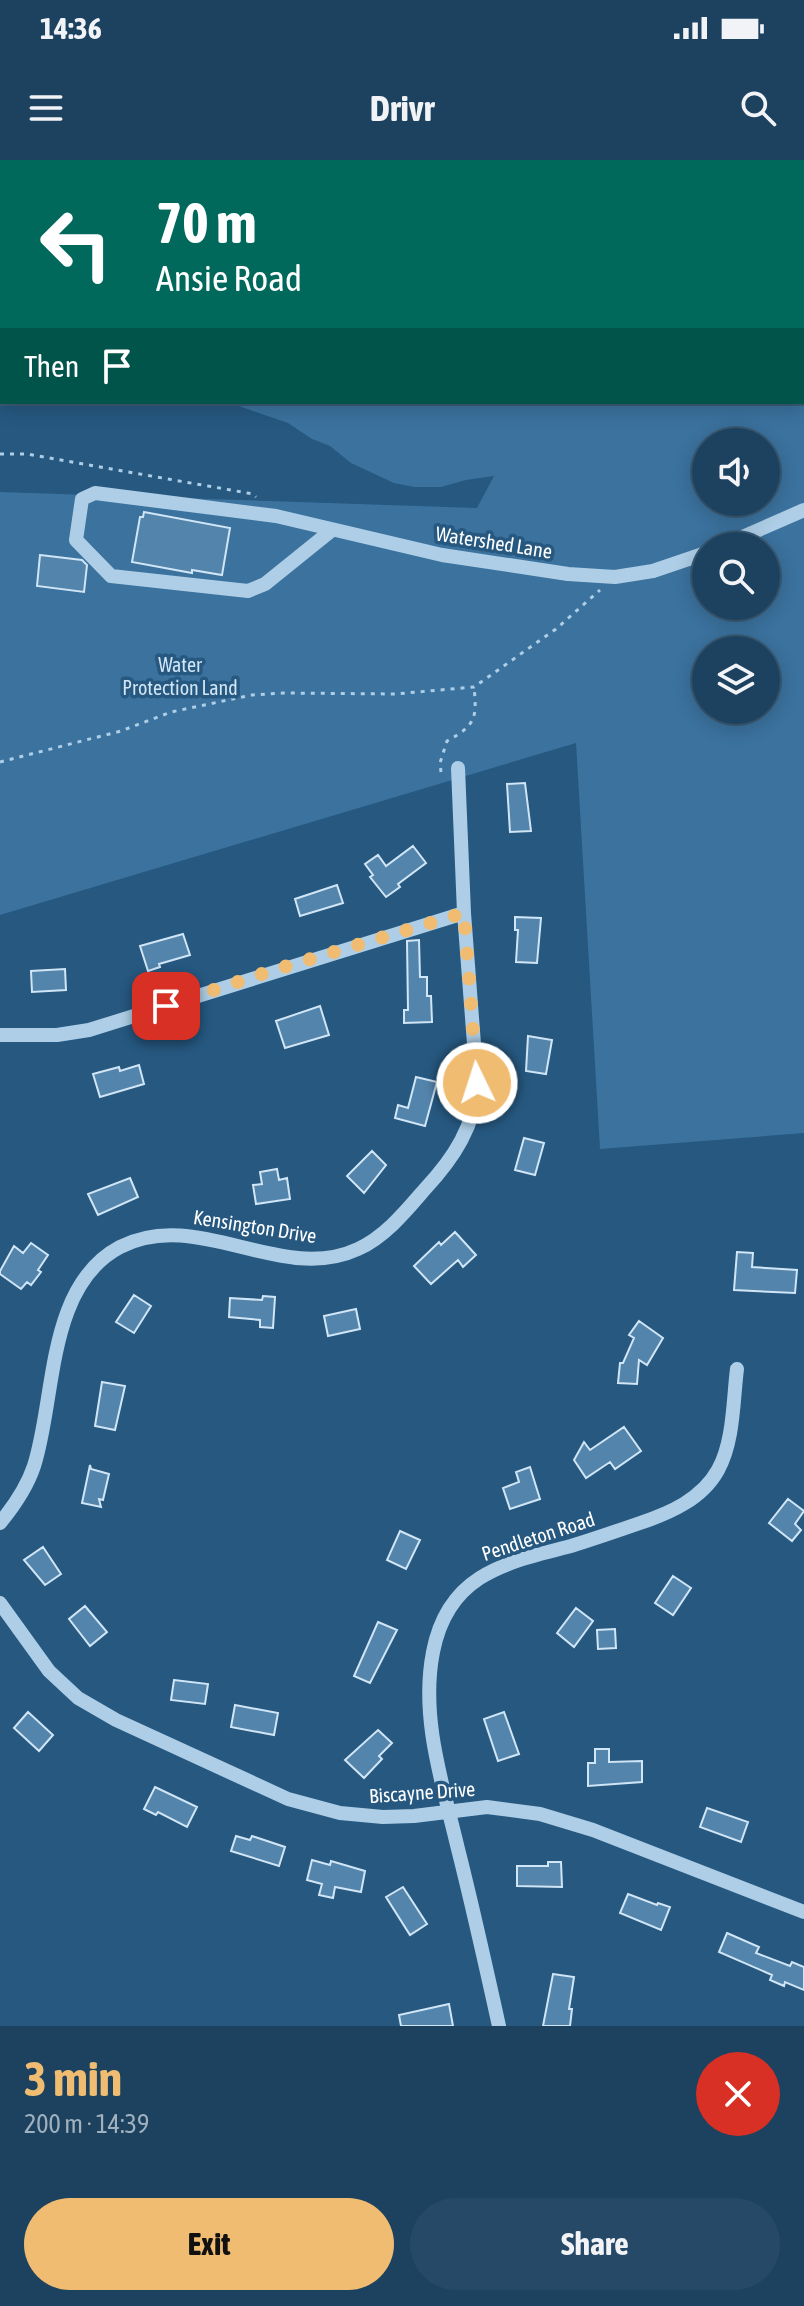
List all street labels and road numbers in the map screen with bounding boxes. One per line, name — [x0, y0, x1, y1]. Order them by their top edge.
street label: Watershed Lane — [434, 521, 554, 563]
street label: Kensington Drive — [192, 1205, 318, 1247]
street label: Pendleton Road — [479, 1507, 597, 1565]
street label: Biscayne Drive — [368, 1777, 476, 1807]

